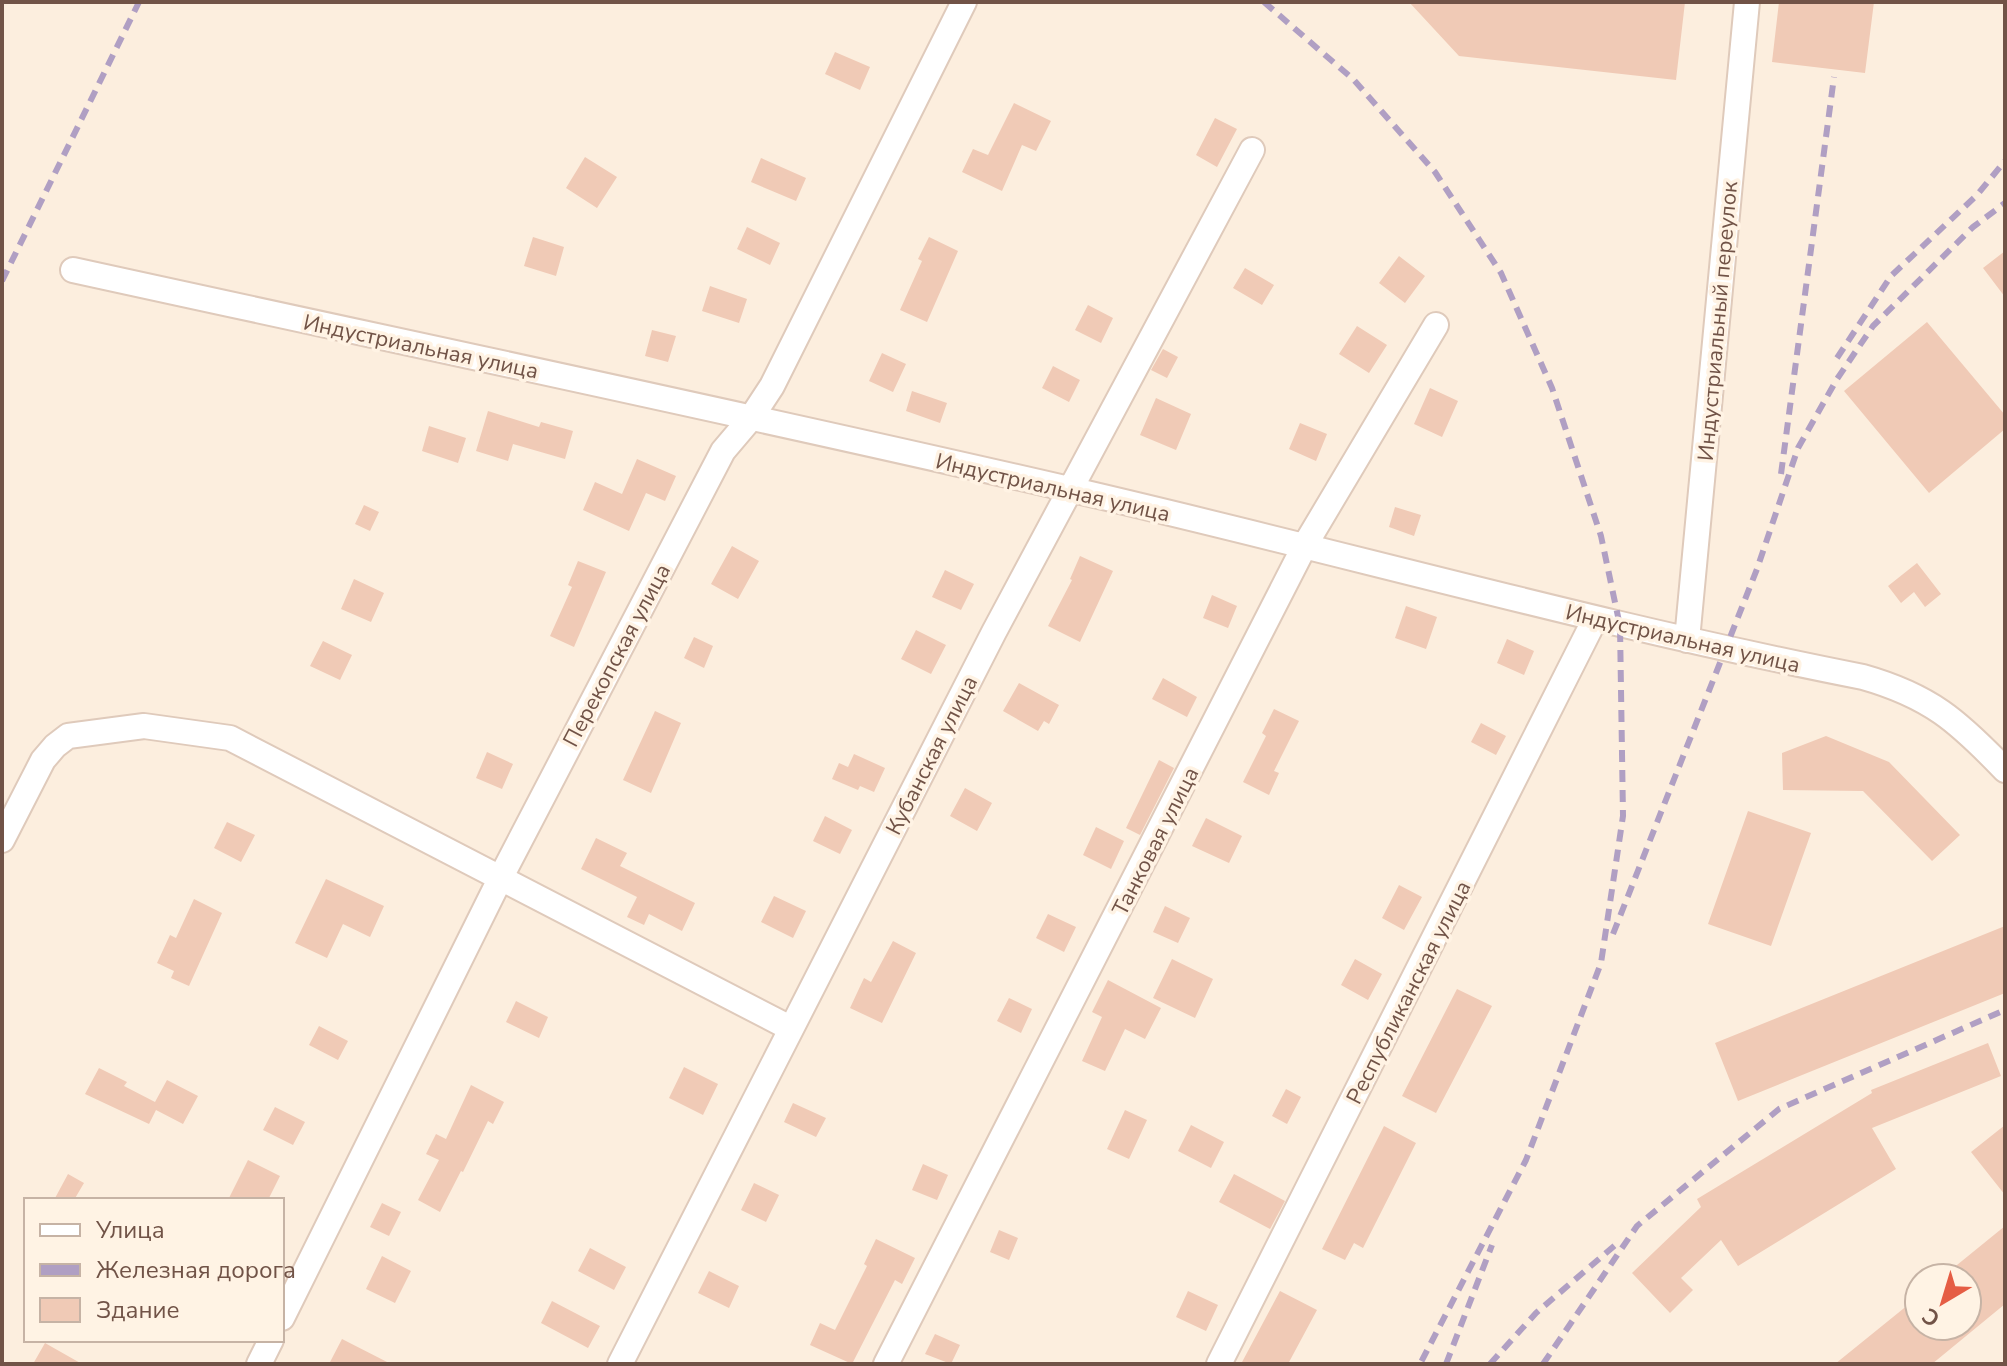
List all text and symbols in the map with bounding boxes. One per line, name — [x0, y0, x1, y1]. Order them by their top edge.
street label: Индустриальный переулок — [1691, 180, 1745, 462]
street label: Индустриальная улица — [300, 307, 541, 387]
street label: Индустриальная улица — [933, 446, 1173, 530]
street label: Перекопская улица — [556, 559, 678, 752]
street label: Индустриальная улица — [1563, 597, 1803, 681]
street label: Кубанская улица — [879, 671, 985, 840]
street label: Танковая улица — [1105, 762, 1206, 921]
street label: Республиканская улица — [1339, 876, 1478, 1109]
legend — [24, 1198, 284, 1342]
text: Улица — [95, 1214, 165, 1246]
text: Железная дорога — [96, 1254, 296, 1286]
north arrow — [1903, 1262, 1983, 1342]
text: Здание — [96, 1294, 180, 1326]
text: С — [1916, 1301, 1946, 1333]

